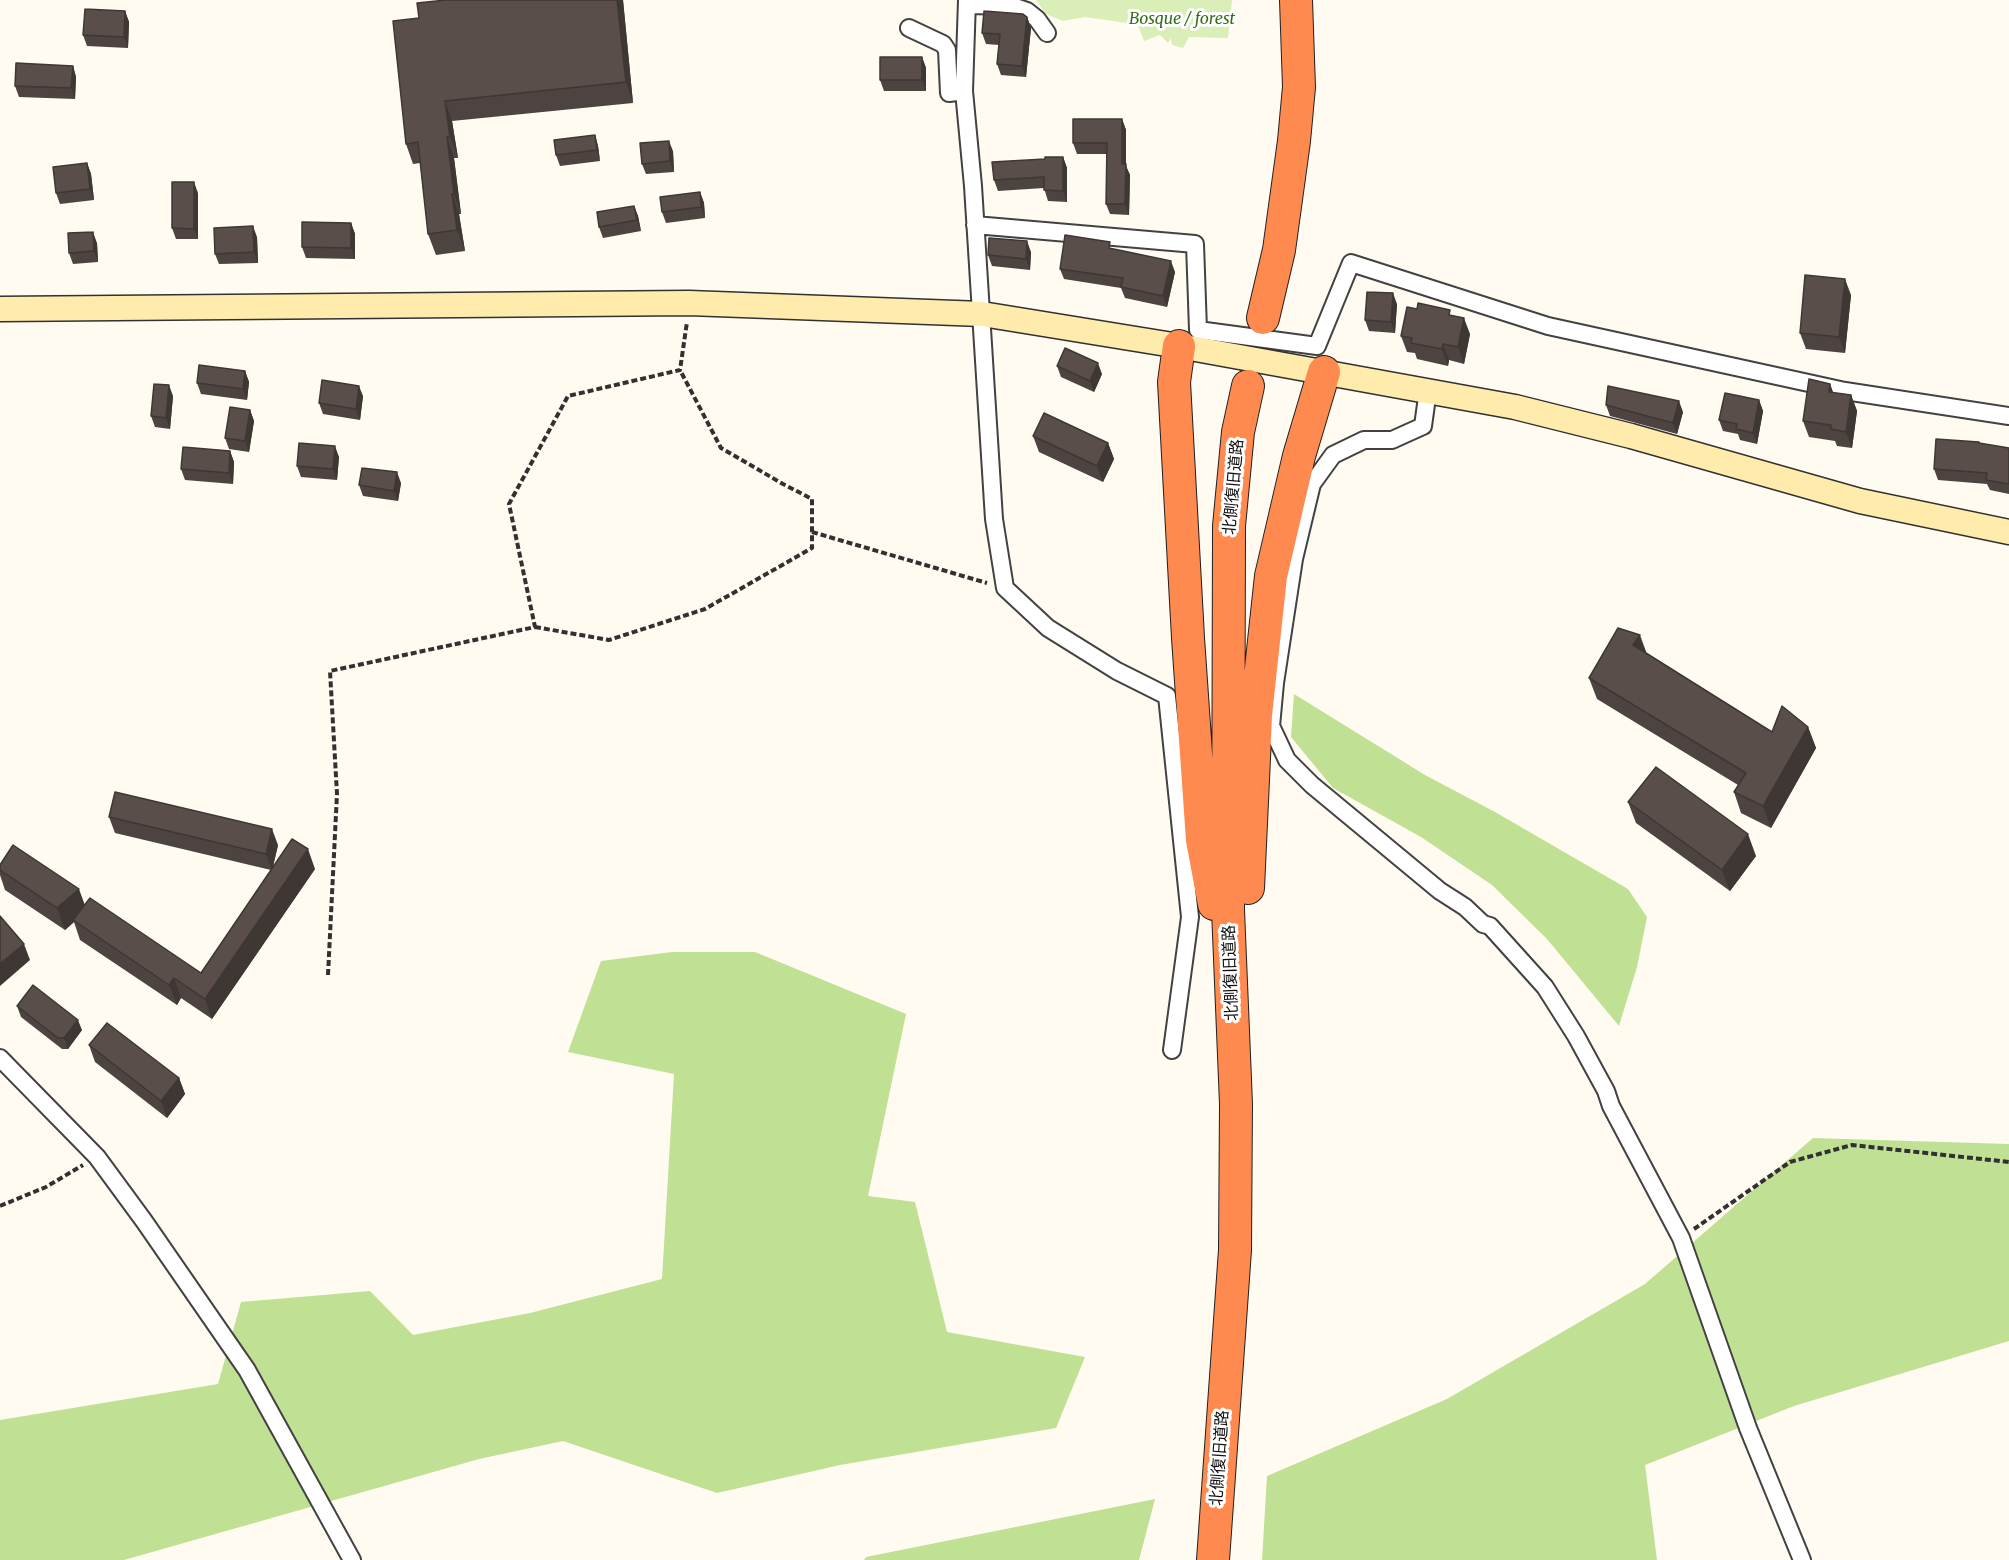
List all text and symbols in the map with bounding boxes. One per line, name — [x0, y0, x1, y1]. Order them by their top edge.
park label: Bosque / forest — [1129, 9, 1235, 29]
street label: 北側復旧道路 — [1220, 438, 1248, 536]
street label: 北側復旧道路 — [1220, 925, 1242, 1021]
street label: 北側復旧道路 — [1207, 1409, 1233, 1507]

